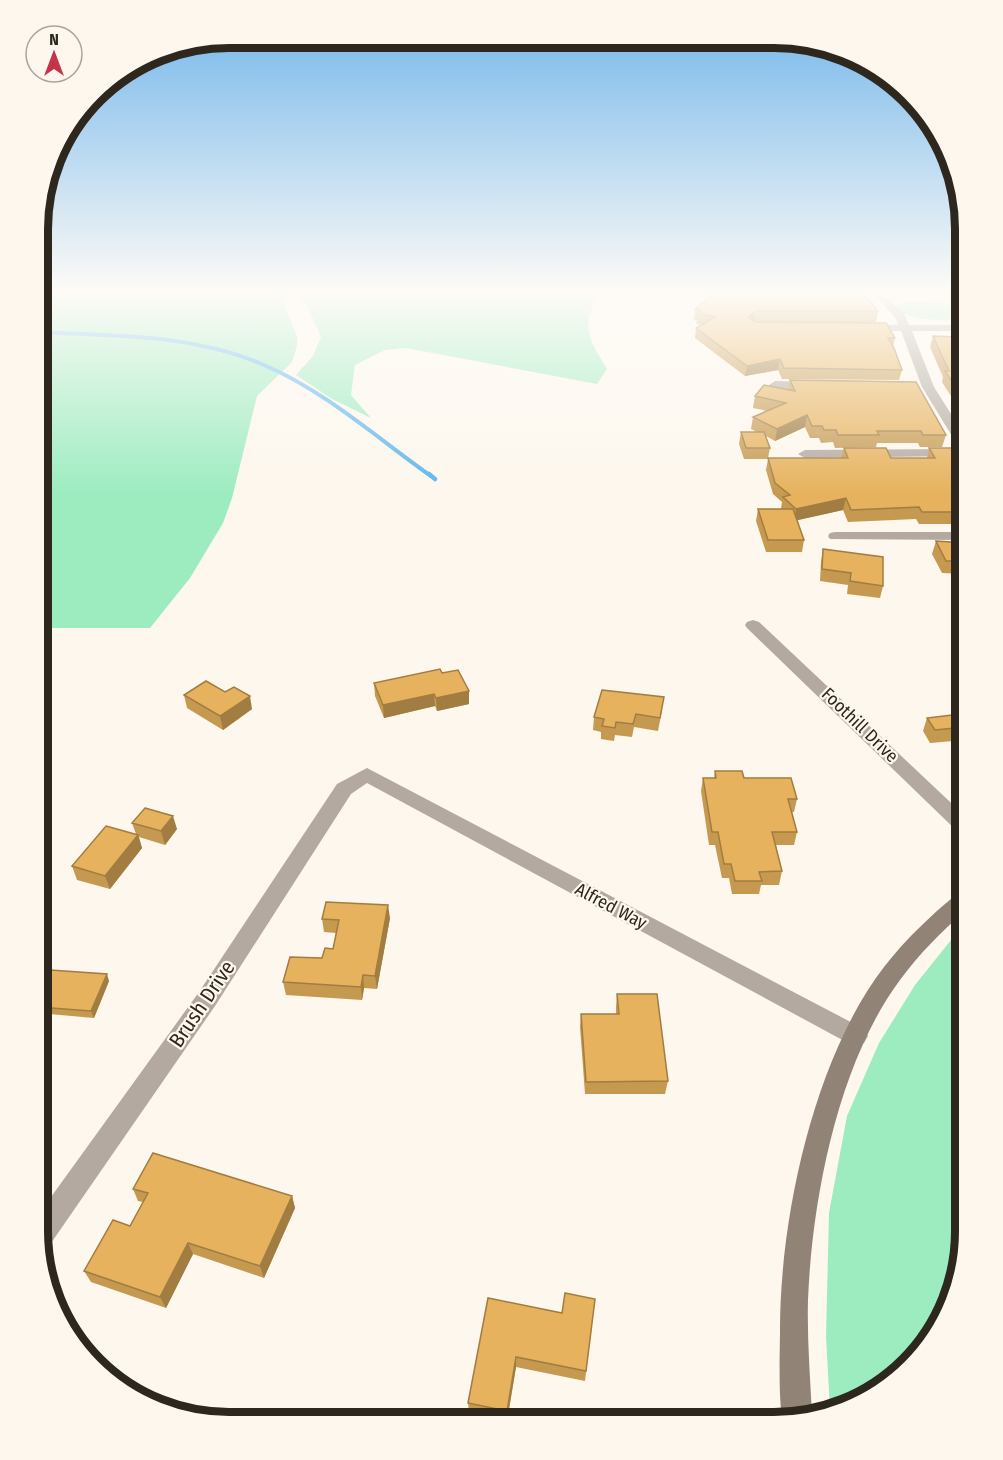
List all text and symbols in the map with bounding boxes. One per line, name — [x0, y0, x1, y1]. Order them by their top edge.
north arrow — [24, 24, 84, 84]
text: N — [49, 30, 59, 49]
street label: Foothill Drive — [817, 683, 903, 767]
street label: Alfred Way — [571, 878, 651, 934]
street label: Brush Drive — [163, 956, 241, 1052]

